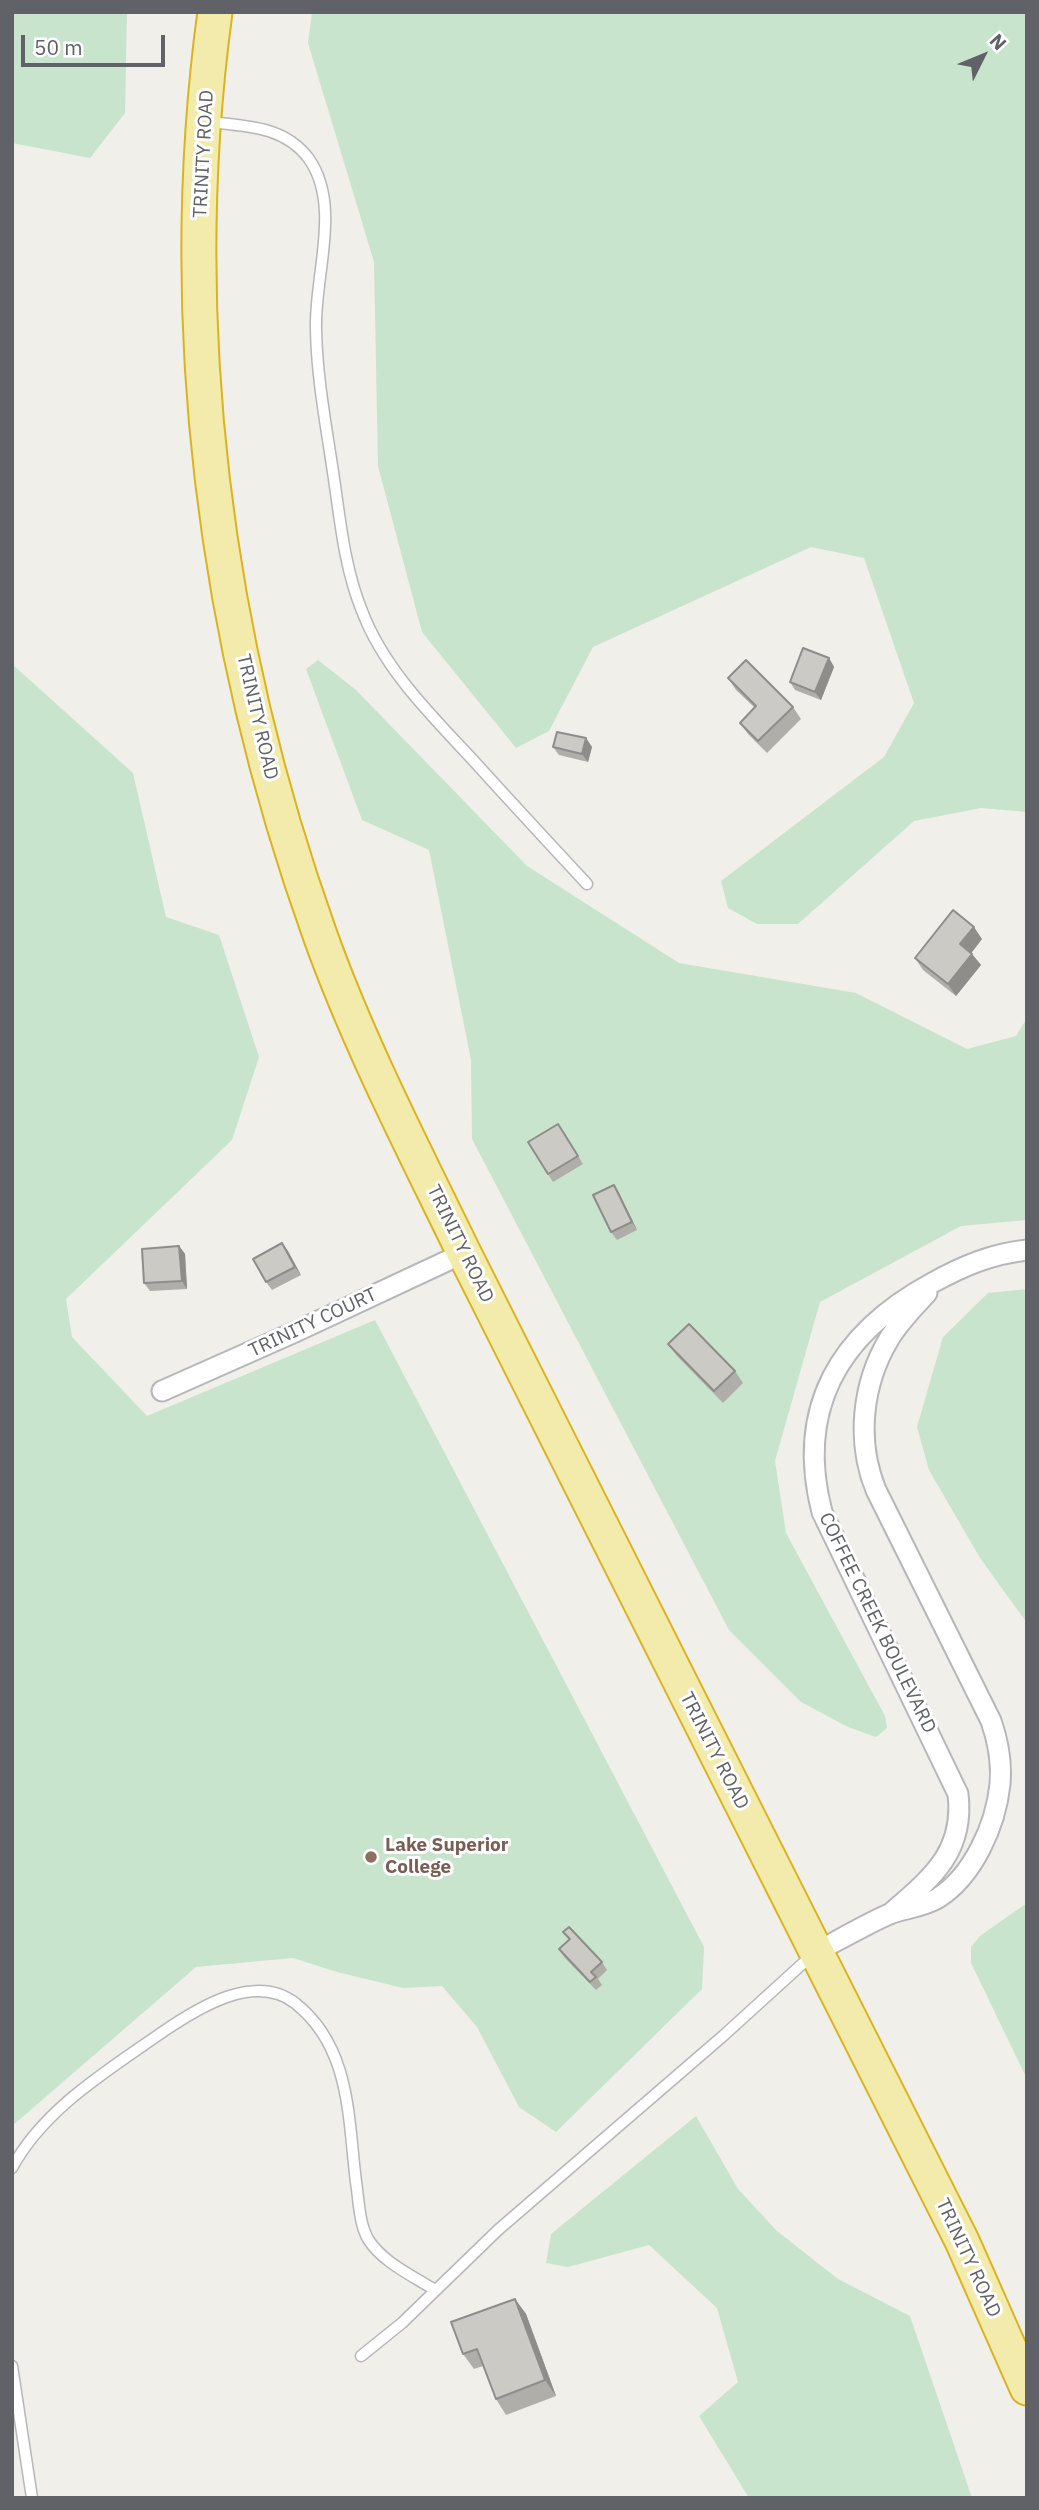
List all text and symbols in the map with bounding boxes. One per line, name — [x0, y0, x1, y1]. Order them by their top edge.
scale bar — [24, 21, 168, 65]
north arrow — [948, 21, 1018, 91]
text: N — [985, 28, 1012, 55]
text: 50 m — [34, 33, 83, 61]
street label: TRINITY ROAD — [189, 89, 219, 219]
street label: TRINITY ROAD — [231, 652, 283, 782]
street label: TRINITY ROAD — [422, 1181, 498, 1307]
street label: TRINITY COURT — [245, 1283, 381, 1363]
street label: COFFEE CREEK BOULEVARD — [814, 1509, 940, 1737]
street label: TRINITY ROAD — [675, 1689, 753, 1813]
place label: Lake Superior College — [385, 1835, 508, 1879]
marker: Lake Superior College — [363, 1849, 379, 1865]
street label: TRINITY ROAD — [931, 2195, 1005, 2321]

